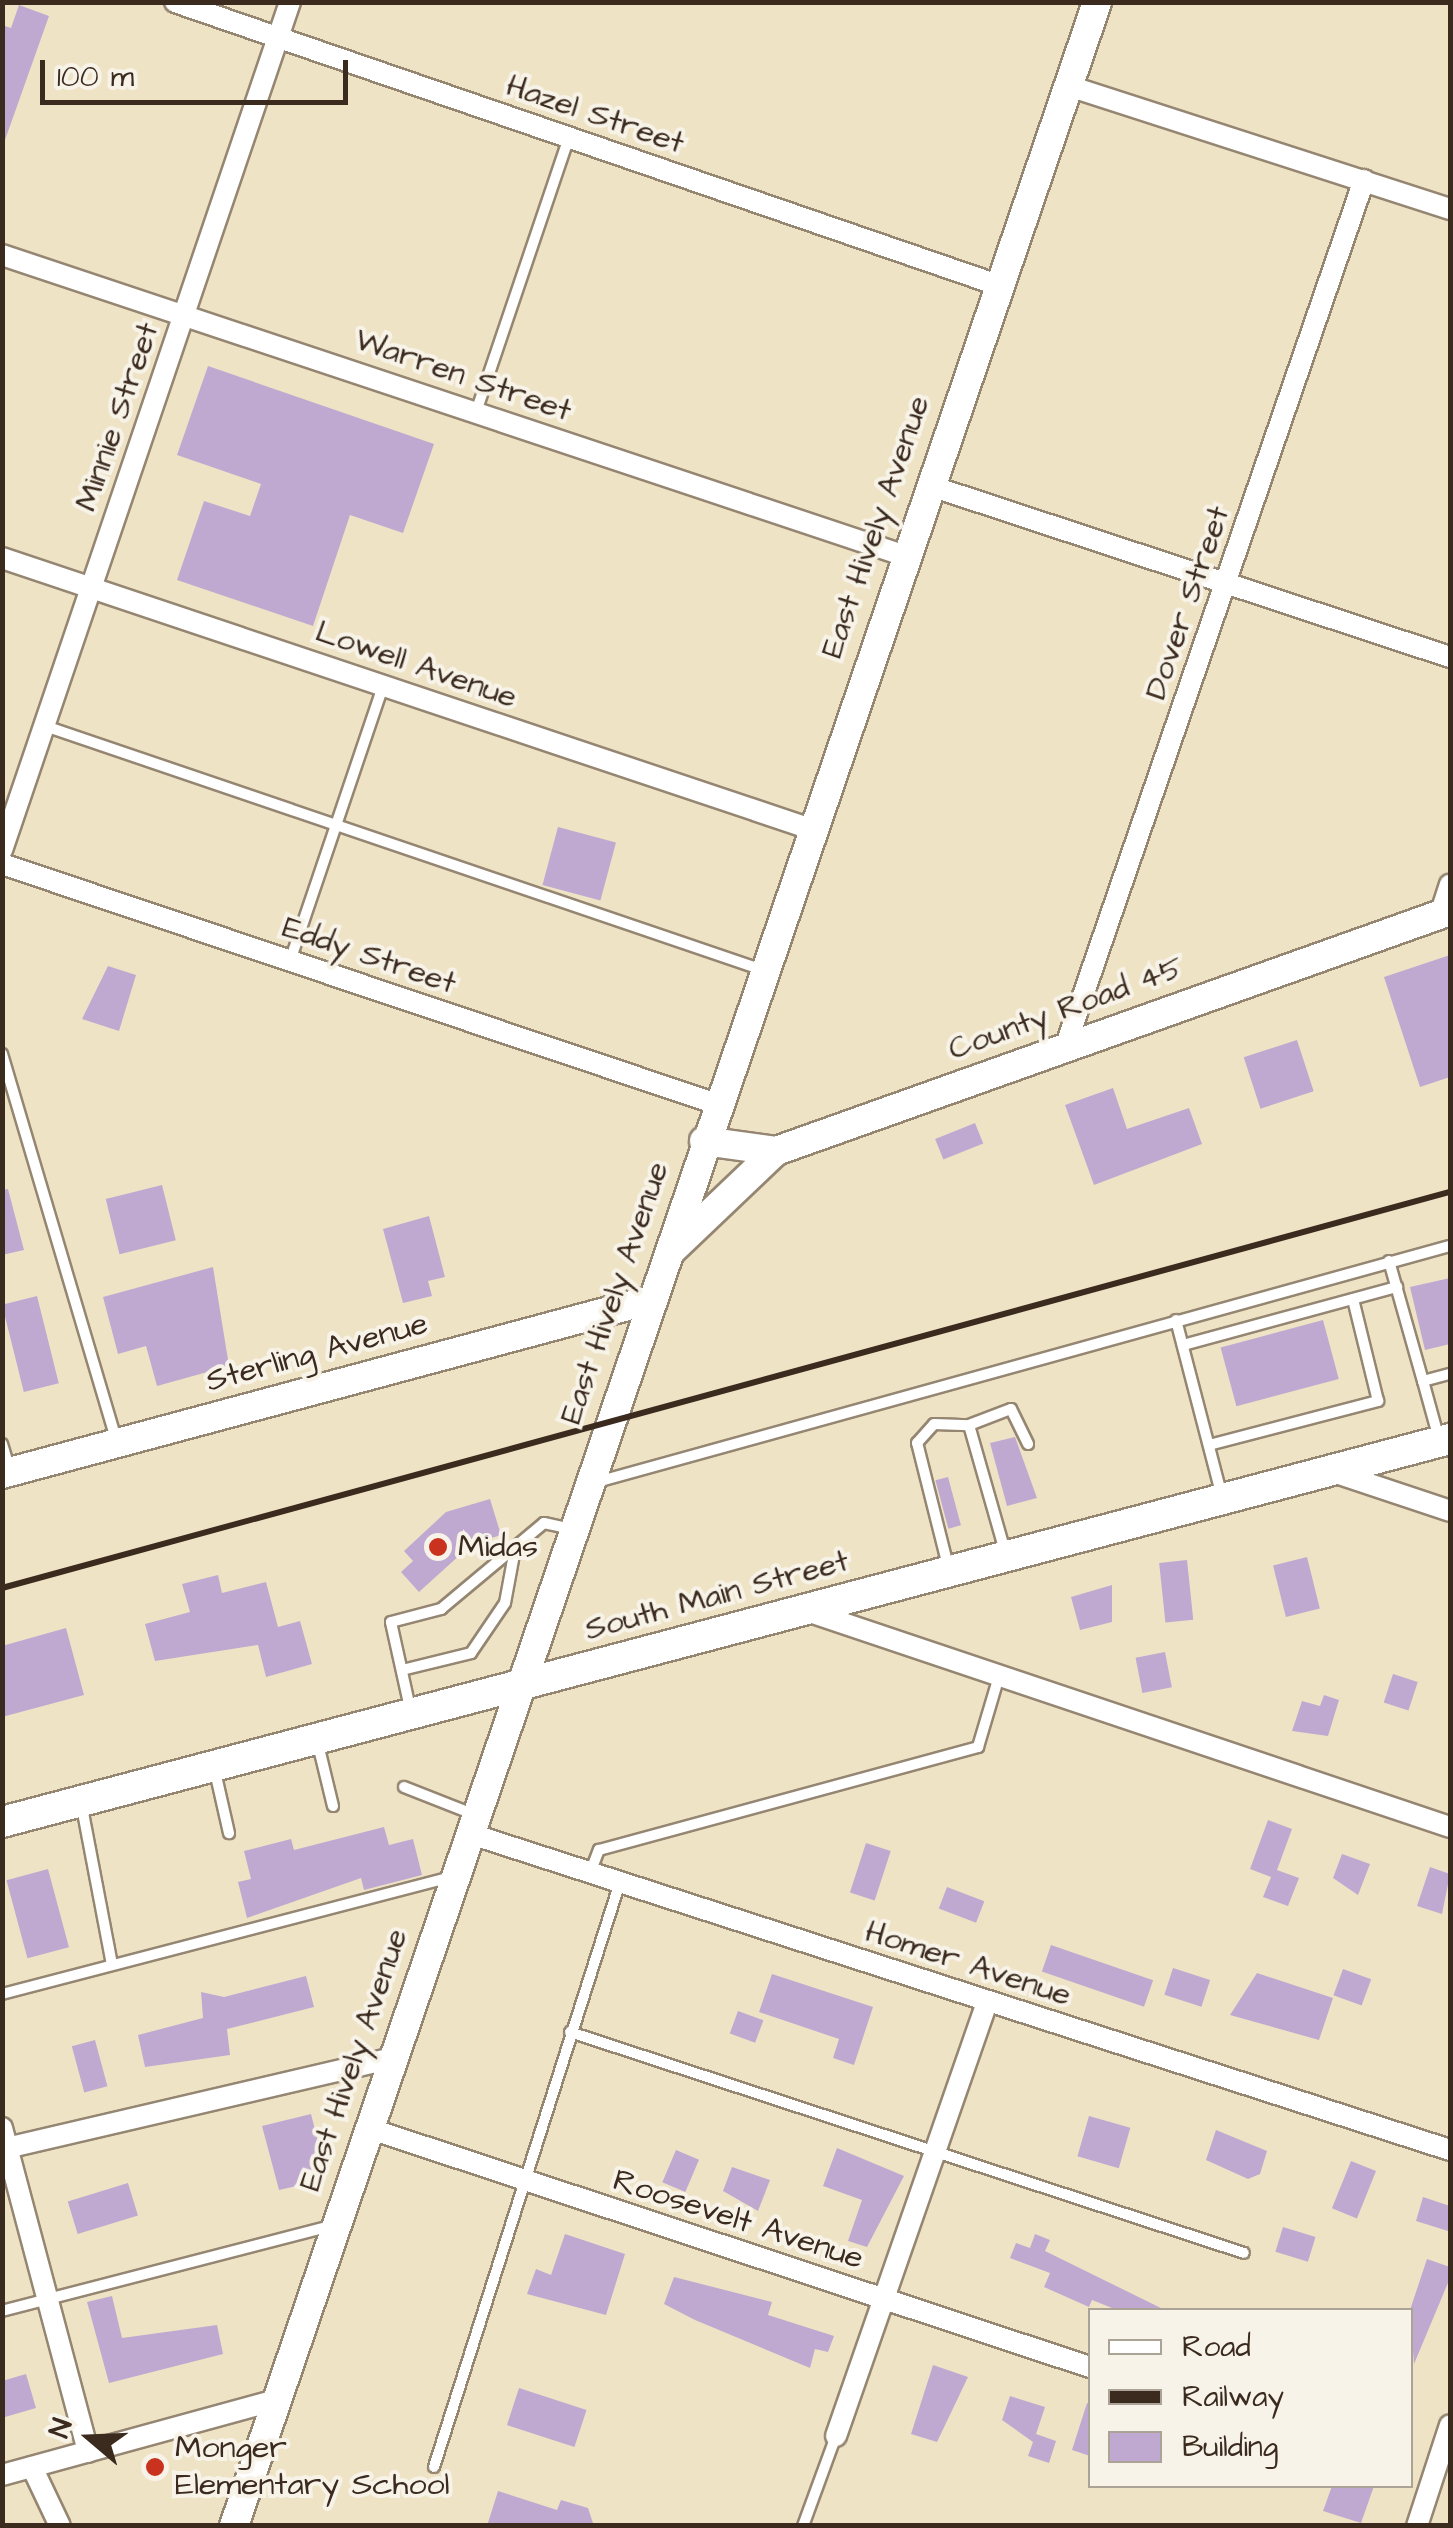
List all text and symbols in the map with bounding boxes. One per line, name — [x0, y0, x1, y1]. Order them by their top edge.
scale bar — [45, 40, 352, 102]
text: 100 m — [57, 56, 134, 98]
street label: Hazel Street — [501, 67, 689, 163]
street label: Minnie Street — [68, 318, 168, 516]
street label: Warren Street — [350, 321, 576, 431]
street label: East Hively Avenue — [813, 391, 939, 663]
street label: Dover Street — [1137, 501, 1239, 705]
street label: Lowell Avenue — [310, 613, 522, 717]
street label: Eddy Street — [277, 908, 461, 1004]
street label: County Road 45 — [943, 949, 1189, 1069]
street label: East Hively Avenue — [552, 1157, 678, 1429]
street label: Sterling Avenue — [202, 1305, 432, 1401]
place label: Midas — [458, 1528, 538, 1566]
marker: Midas — [427, 1536, 449, 1558]
street label: South Main Street — [581, 1542, 853, 1650]
street label: Homer Avenue — [860, 1913, 1076, 2015]
street label: East Hively Avenue — [291, 1924, 417, 2196]
street label: Roosevelt Avenue — [608, 2161, 868, 2279]
legend — [1088, 2308, 1413, 2488]
text: Road — [1182, 2326, 1251, 2368]
text: Railway — [1182, 2376, 1284, 2418]
north arrow — [40, 2388, 140, 2488]
text: N — [40, 2413, 82, 2443]
text: Building — [1182, 2426, 1278, 2468]
place label: Monger Elementary School — [175, 2430, 449, 2505]
marker: Monger Elementary School — [144, 2456, 166, 2478]

